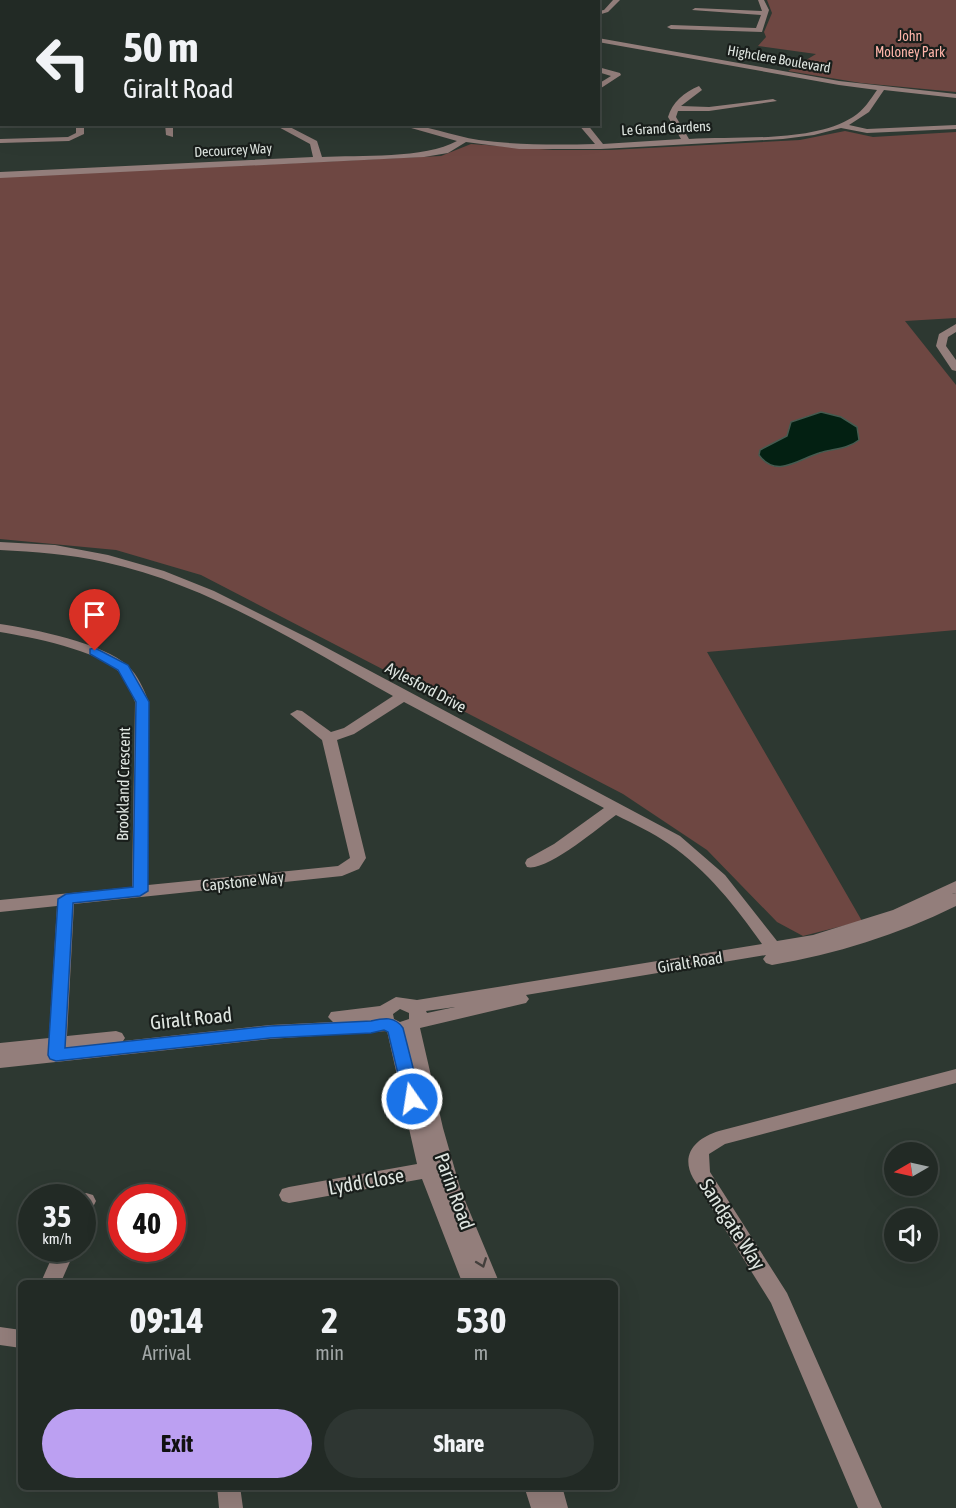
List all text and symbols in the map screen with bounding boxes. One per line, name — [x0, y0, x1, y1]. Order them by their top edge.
text: 50 m — [123, 23, 198, 71]
icon: left — [24, 24, 102, 102]
park label: John Moloney Park — [875, 28, 945, 60]
street label: Highclere Boulevard — [726, 42, 832, 76]
text: Giralt Road — [123, 73, 234, 104]
street label: Le Grand Gardens — [621, 118, 711, 138]
street label: Decourcey Way — [194, 140, 273, 160]
pin — [69, 589, 120, 651]
icon: arrive — [78, 598, 111, 631]
street label: Aylesford Drive — [382, 658, 469, 717]
street label: Brookland Crescent — [113, 726, 133, 841]
street label: Capstone Way — [201, 868, 285, 895]
street label: Giralt Road — [656, 948, 724, 976]
street label: Giralt Road — [149, 1002, 233, 1034]
position arrow — [380, 1067, 444, 1131]
north arrow — [884, 1142, 938, 1196]
map controls — [884, 1142, 938, 1262]
street label: Parin Road — [431, 1150, 479, 1232]
street label: Lydd Close — [326, 1163, 406, 1199]
street label: Sandgate Way — [695, 1174, 771, 1274]
speed limit sign: 40 — [108, 1184, 186, 1262]
text: 35 — [43, 1199, 71, 1233]
button: sound — [884, 1208, 938, 1262]
text: km/h — [42, 1230, 72, 1247]
one-way arrow — [475, 1257, 487, 1268]
text: 09:14 — [130, 1299, 204, 1341]
text: 2 — [321, 1299, 338, 1341]
text: 530 — [456, 1299, 506, 1341]
text: Arrival — [142, 1341, 191, 1364]
text: min — [315, 1341, 344, 1364]
text: m — [474, 1341, 488, 1364]
button: Exit — [42, 1409, 312, 1478]
button: Share — [324, 1409, 594, 1478]

